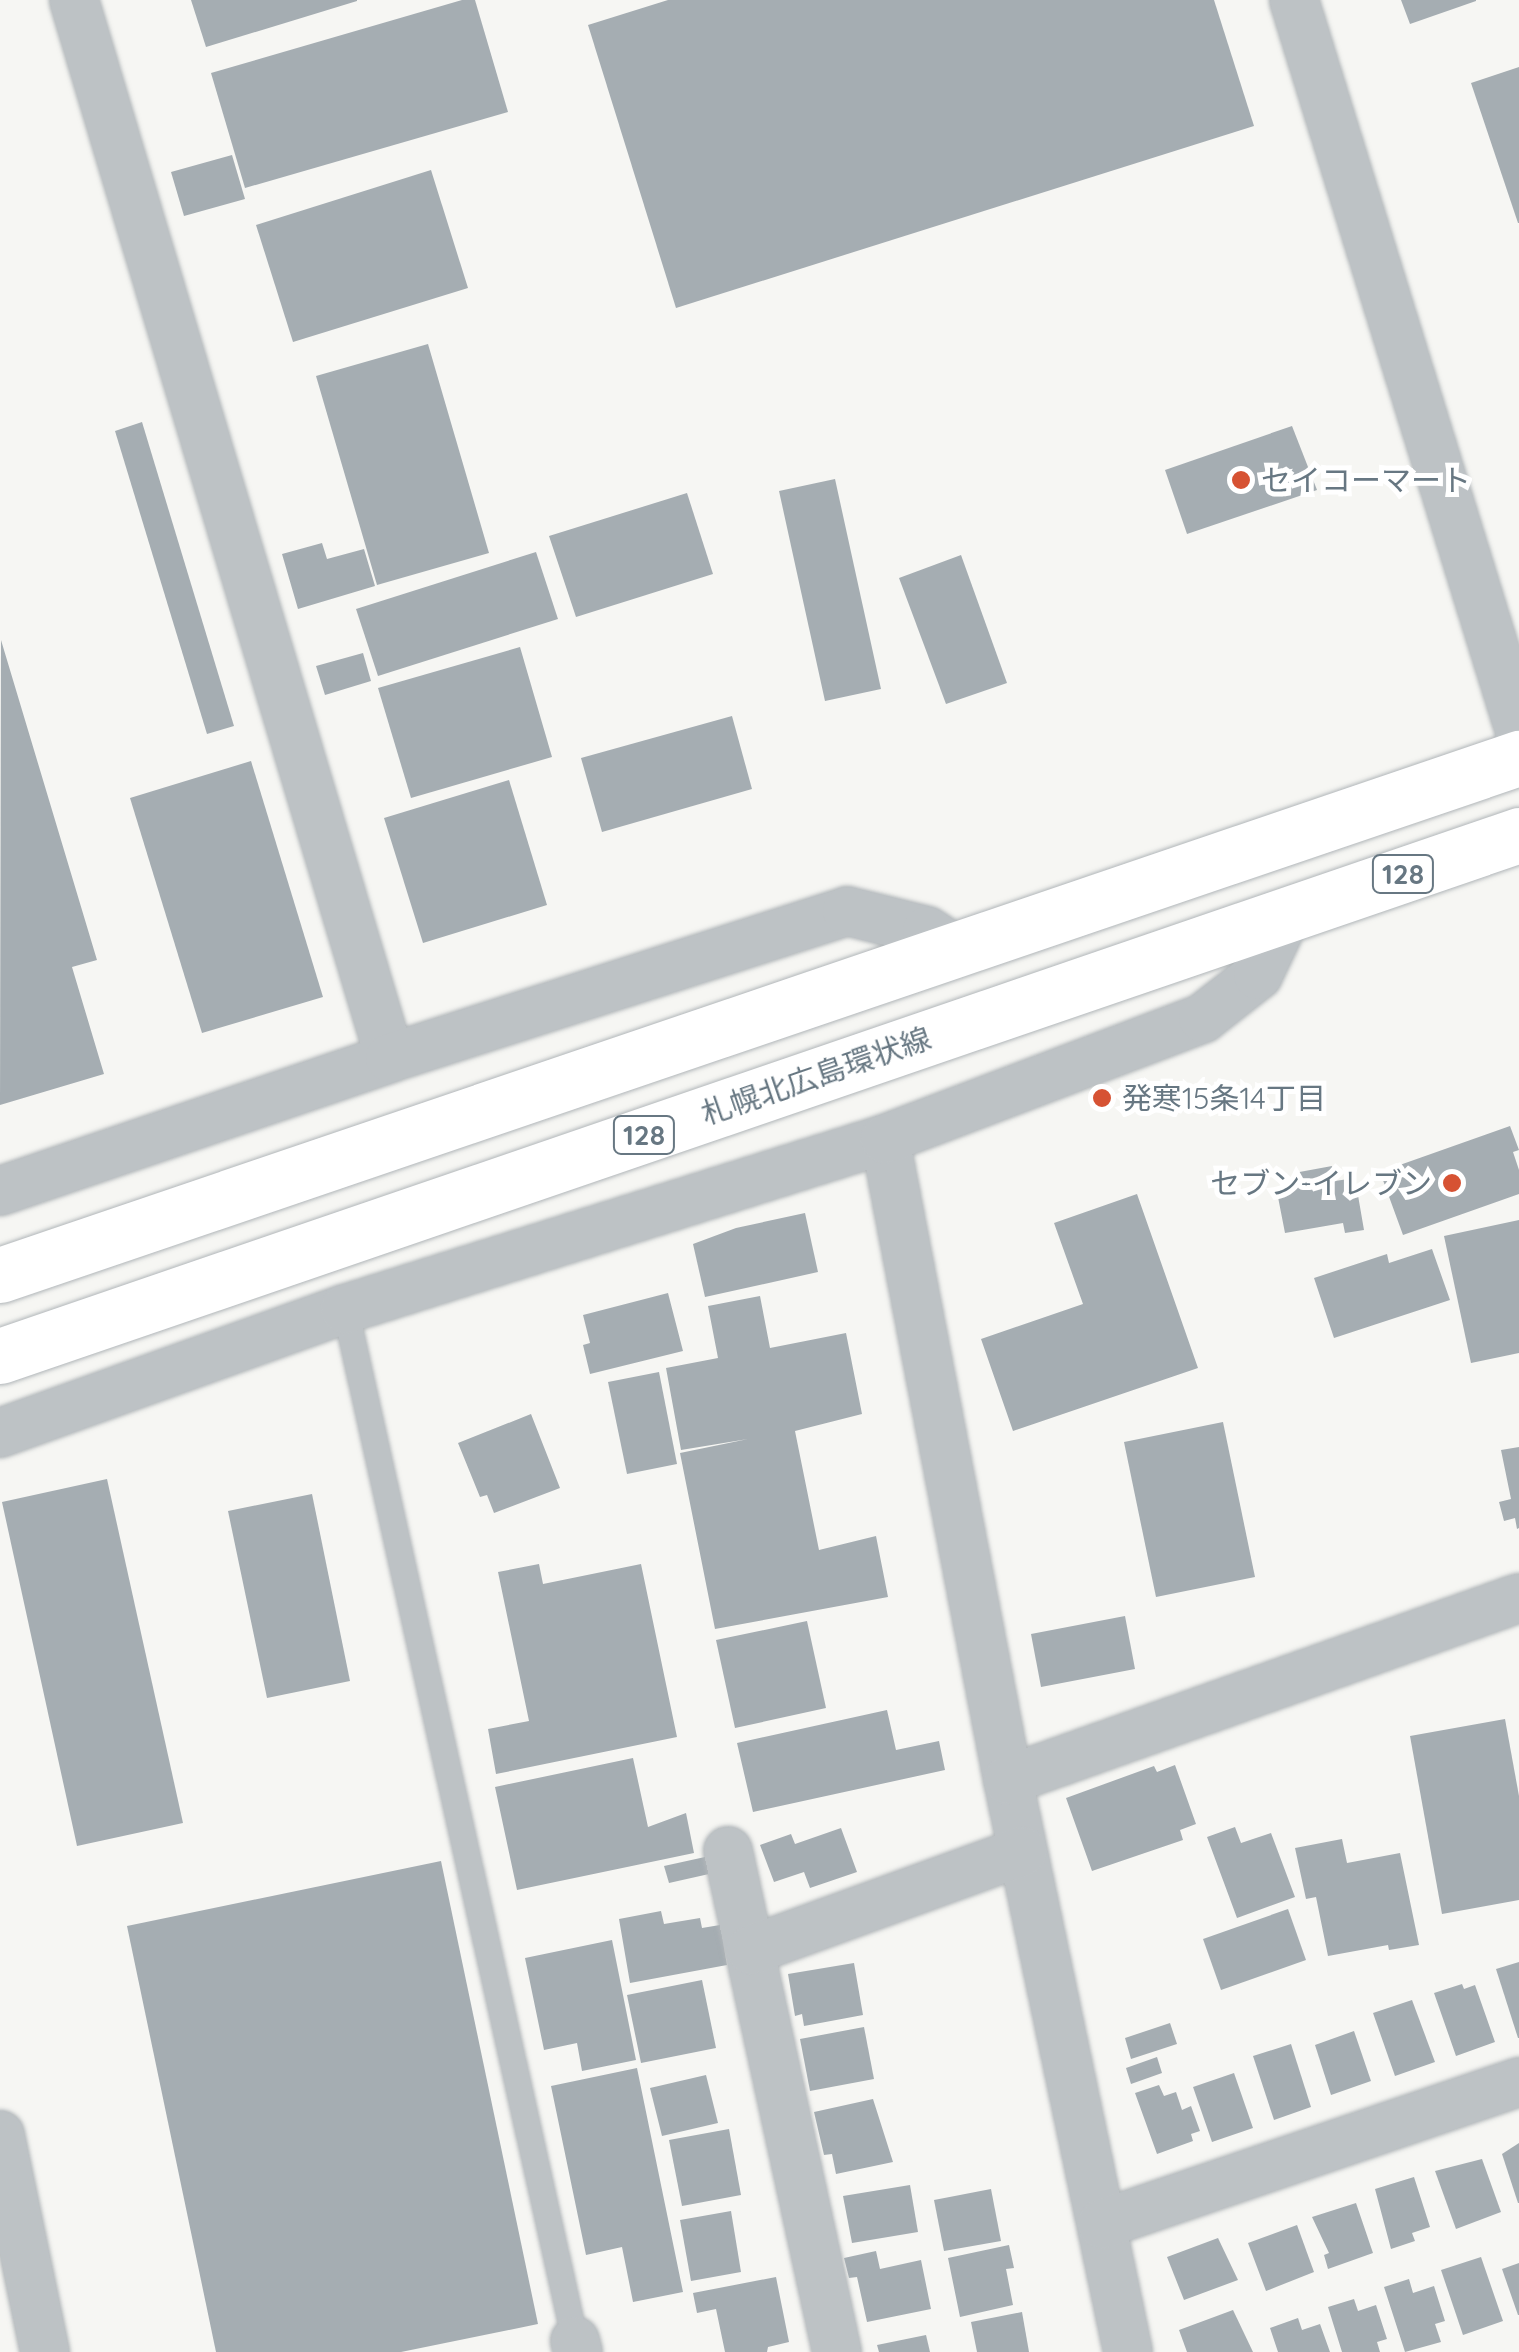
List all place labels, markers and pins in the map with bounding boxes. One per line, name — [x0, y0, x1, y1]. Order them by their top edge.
place label: セイコーマート — [1261, 462, 1471, 498]
marker: セイコーマート — [1230, 469, 1252, 491]
place label: 発寒15条14丁目 — [1122, 1080, 1326, 1116]
marker: 発寒15条14丁目 — [1091, 1087, 1113, 1109]
place label: セブン-イレブン — [1210, 1165, 1432, 1201]
marker: セブン-イレブン — [1441, 1172, 1463, 1194]

